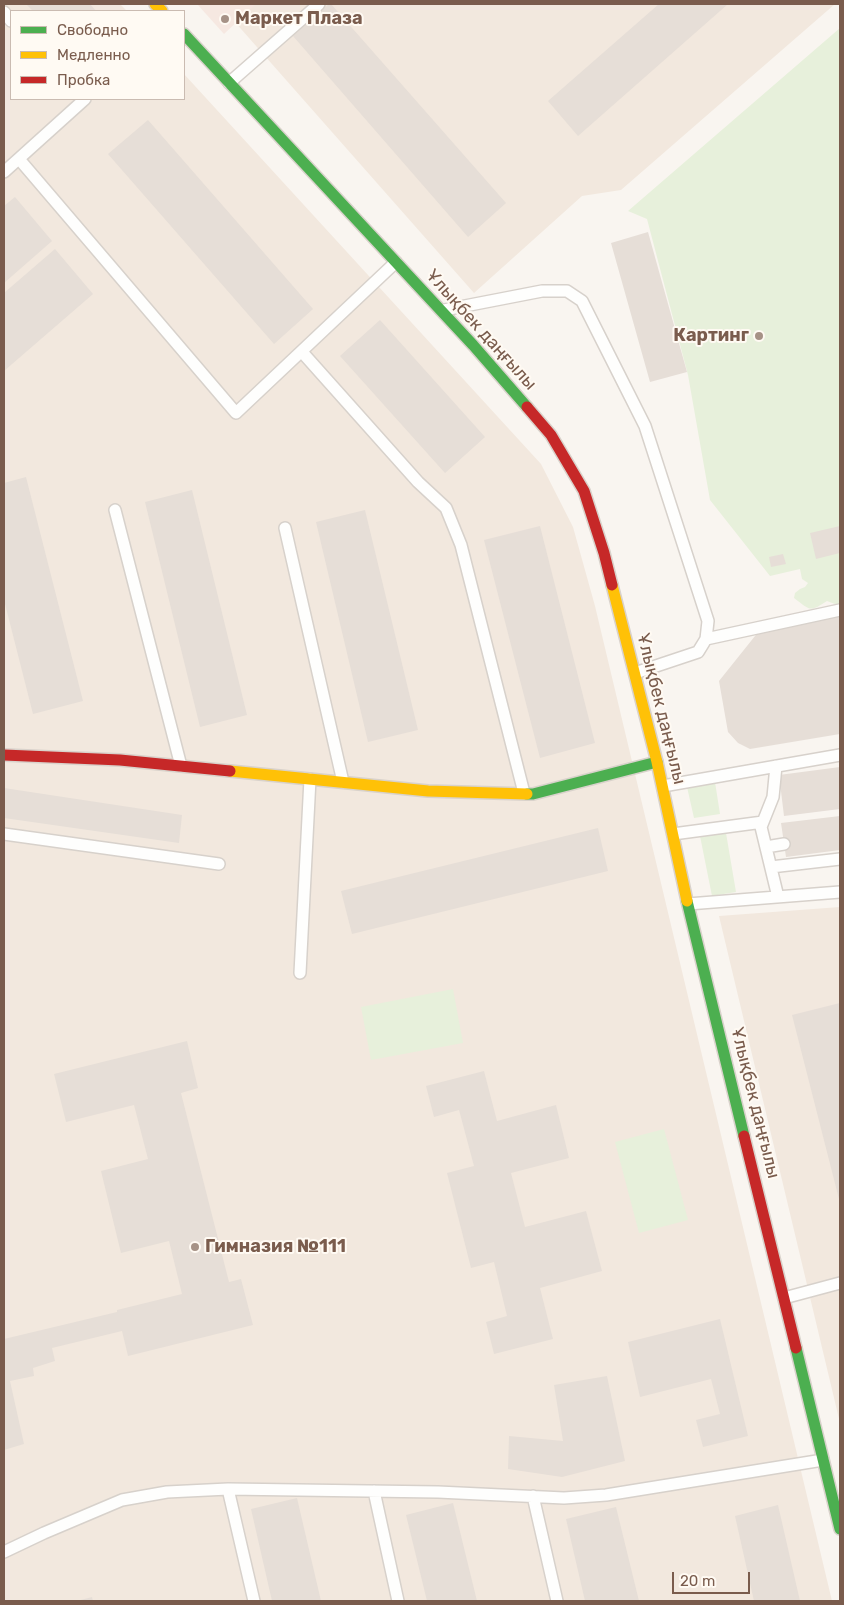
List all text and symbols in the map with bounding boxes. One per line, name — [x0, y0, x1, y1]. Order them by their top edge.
place label: Маркет Плаза — [235, 8, 363, 30]
legend — [10, 10, 185, 100]
marker: Маркет Плаза — [219, 13, 231, 25]
text: Свободно — [57, 21, 128, 39]
text: Медленно — [57, 46, 130, 64]
text: Пробка — [57, 71, 110, 89]
street label: Ұлықбек даңғылы — [421, 265, 541, 395]
place label: Картинг — [673, 325, 749, 347]
marker: Картинг — [753, 330, 765, 342]
street label: Ұлықбек даңғылы — [632, 631, 690, 787]
street label: Ұлықбек даңғылы — [726, 1025, 784, 1181]
place label: Гимназия №111 — [205, 1236, 346, 1258]
marker: Гимназия №111 — [189, 1241, 201, 1253]
scale bar — [674, 1562, 752, 1594]
text: 20 m — [680, 1572, 715, 1590]

